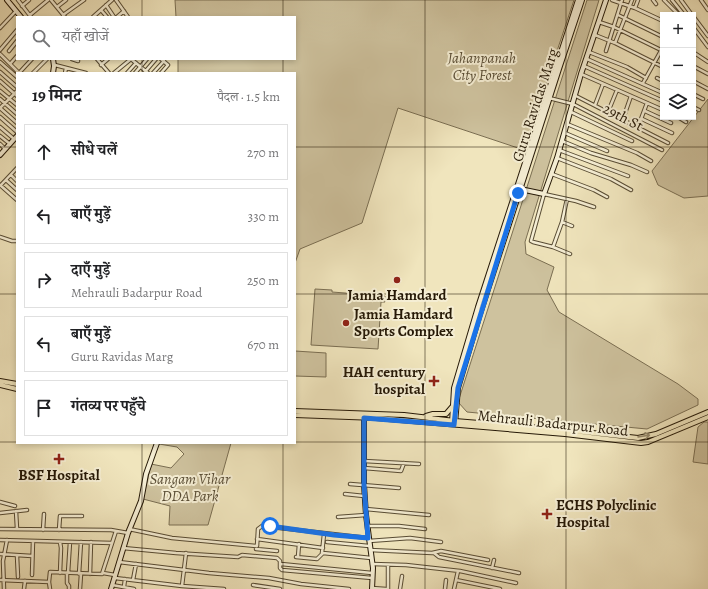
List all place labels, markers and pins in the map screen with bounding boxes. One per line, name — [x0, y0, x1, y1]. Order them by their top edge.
marker: Jamia Hamdard — [392, 275, 402, 285]
place label: Jamia Hamdard — [348, 285, 447, 305]
place label: Jamia Hamdard Sports Complex — [354, 304, 454, 341]
marker: Jamia Hamdard Sports Complex — [341, 318, 351, 328]
place label: HAH century hospital — [343, 362, 426, 399]
marker: HAH century hospital — [428, 375, 440, 387]
marker: BSF Hospital — [53, 453, 65, 465]
place label: BSF Hospital — [18, 465, 100, 485]
place label: ECHS Polyclinic Hospital — [556, 495, 657, 532]
marker: ECHS Polyclinic Hospital — [541, 508, 553, 520]

